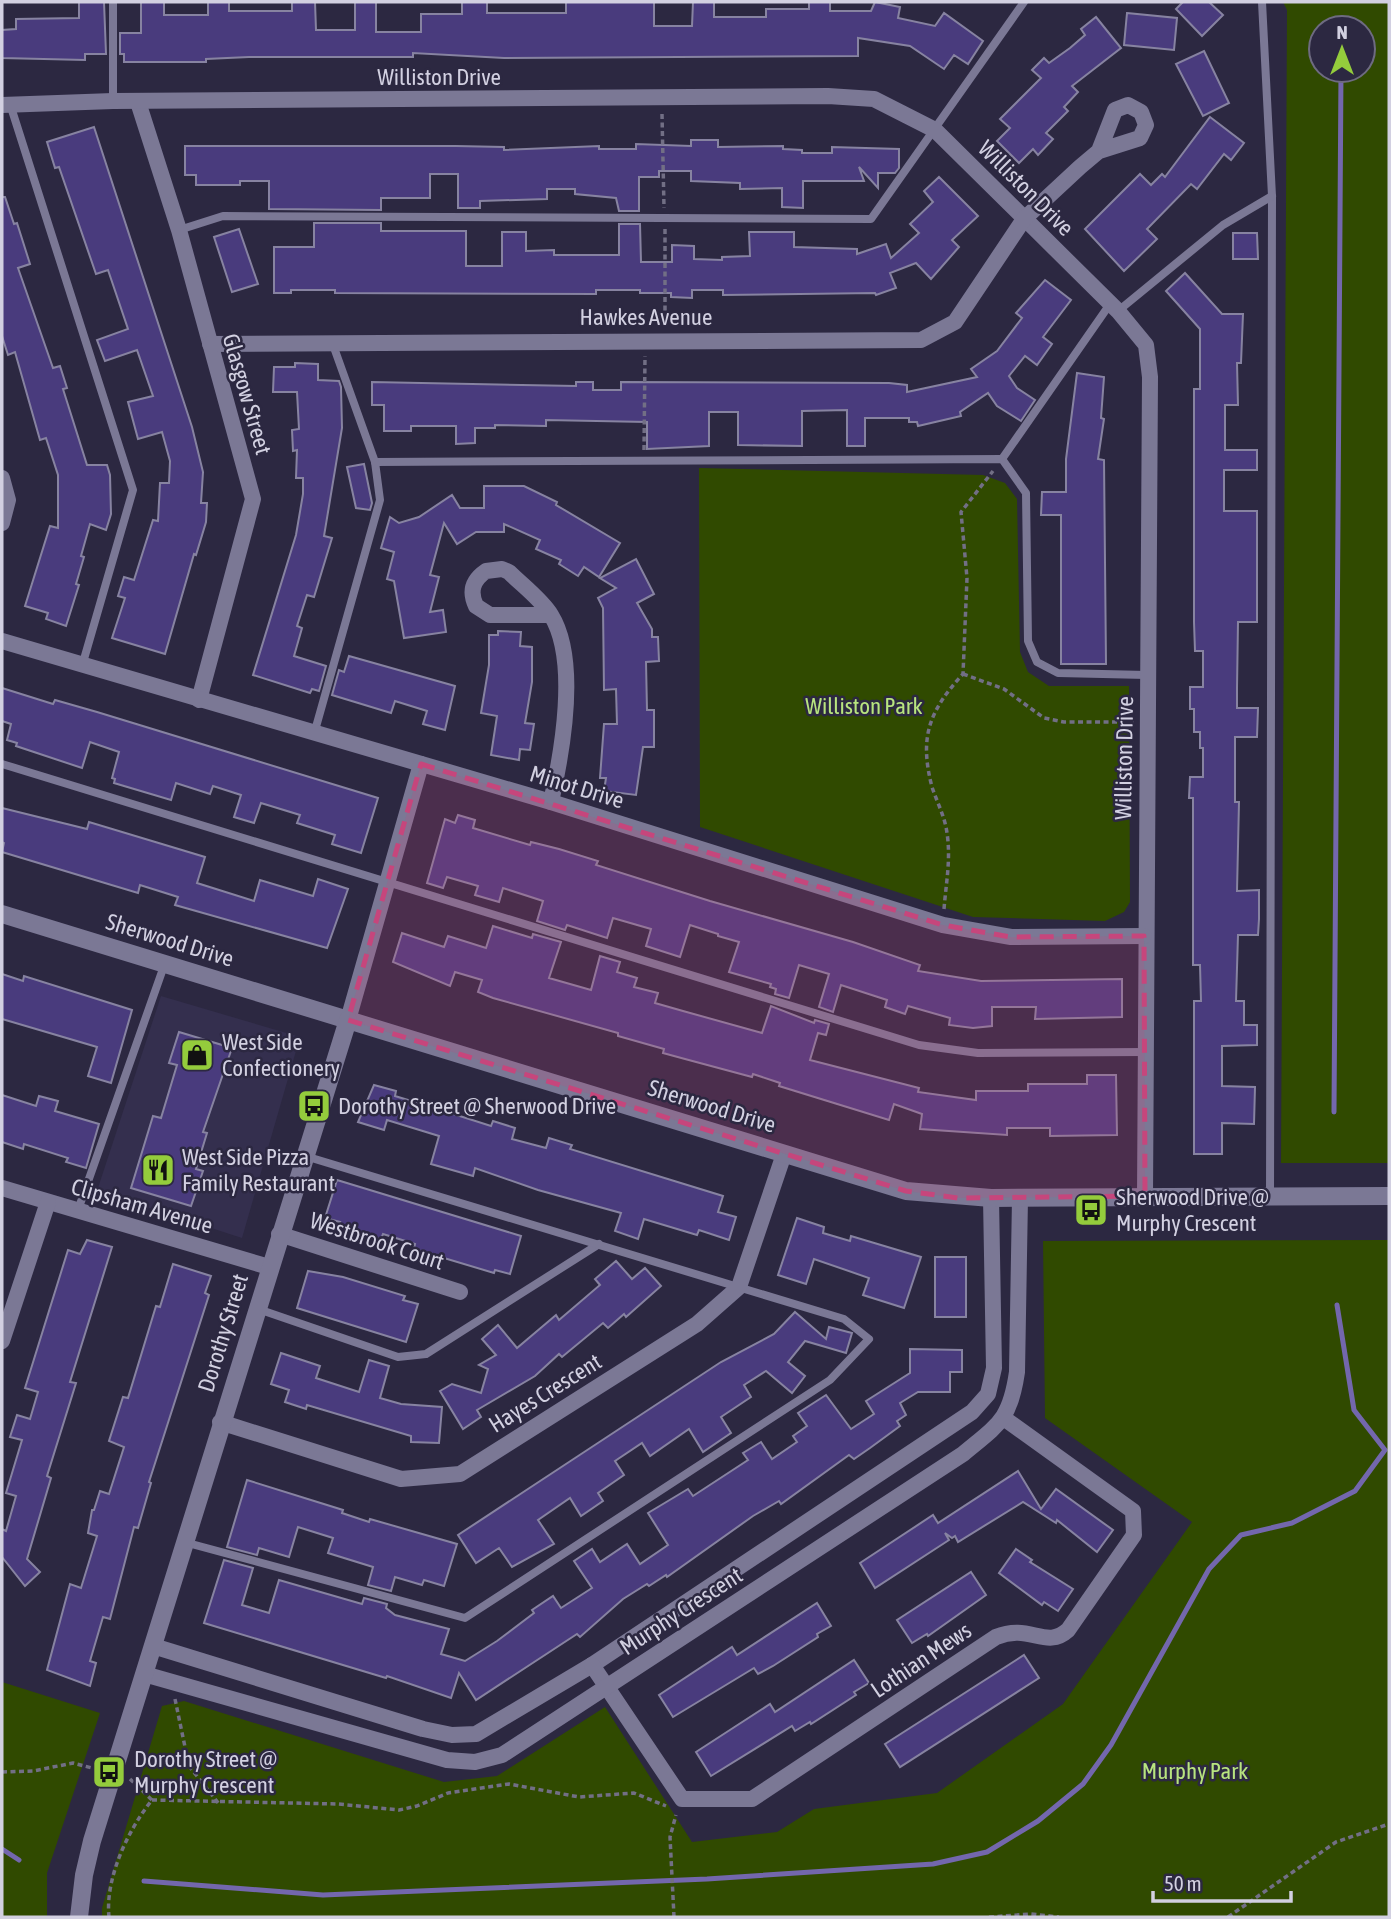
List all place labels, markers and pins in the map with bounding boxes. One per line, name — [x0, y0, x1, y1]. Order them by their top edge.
place label: West Side Confectionery — [222, 1029, 340, 1081]
shop icon: West Side Confectionery — [178, 1036, 216, 1074]
bus stop icon: Dorothy Street @ Sherwood Drive — [295, 1087, 333, 1125]
place label: Dorothy Street @ Sherwood Drive — [338, 1093, 616, 1119]
place label: West Side Pizza Family Restaurant — [182, 1144, 335, 1196]
restaurant icon: West Side Pizza Family Restaurant — [139, 1151, 177, 1189]
place label: Sherwood Drive @ Murphy Crescent — [1116, 1184, 1269, 1236]
bus stop icon: Sherwood Drive @ Murphy Crescent — [1072, 1191, 1110, 1229]
place label: Dorothy Street @ Murphy Crescent — [134, 1746, 277, 1798]
bus stop icon: Dorothy Street @ Murphy Crescent — [90, 1753, 128, 1791]

